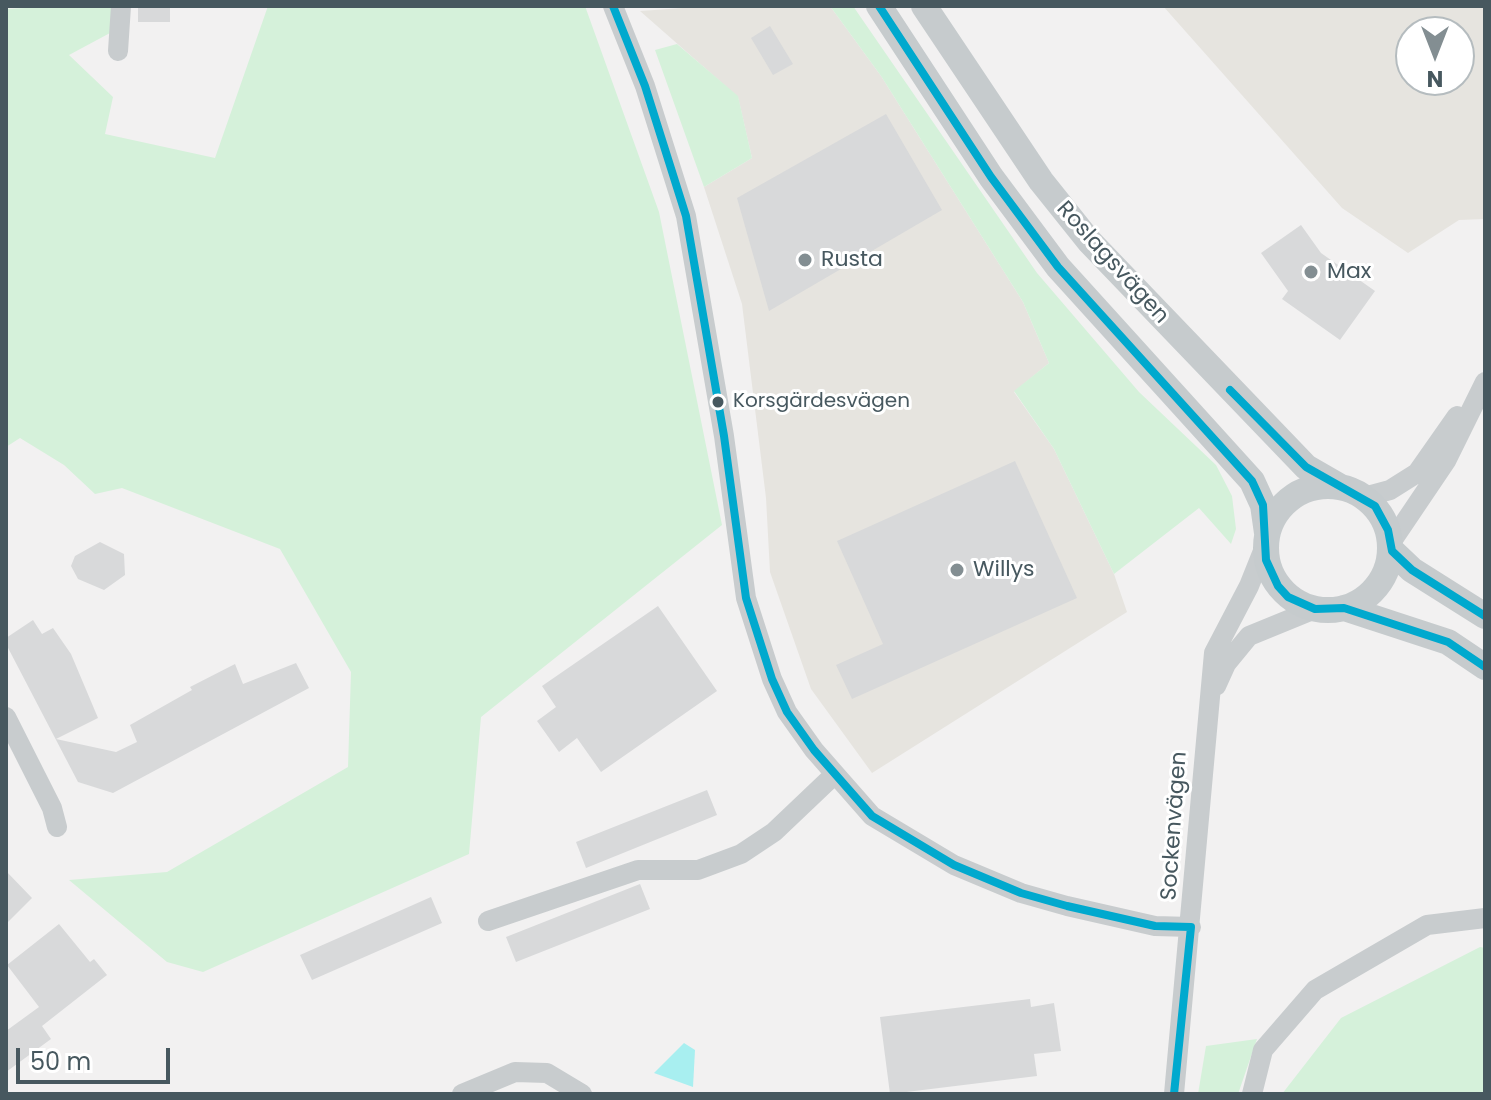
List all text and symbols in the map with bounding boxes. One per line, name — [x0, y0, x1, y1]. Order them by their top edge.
north arrow — [1395, 16, 1475, 96]
text: N — [1427, 63, 1443, 94]
street label: Roslagsvägen — [1050, 196, 1174, 330]
place label: Rusta — [821, 247, 883, 273]
marker: Rusta — [796, 251, 814, 269]
place label: Max — [1327, 259, 1371, 285]
marker: Max — [1302, 263, 1320, 281]
place label: Korsgärdesvägen — [733, 390, 910, 414]
marker: Korsgärdesvägen — [710, 394, 726, 410]
place label: Willys — [973, 557, 1035, 583]
marker: Willys — [948, 561, 966, 579]
street label: Sockenvägen — [1157, 751, 1193, 901]
scale bar — [20, 1032, 174, 1082]
text: 50 m — [30, 1045, 91, 1078]

